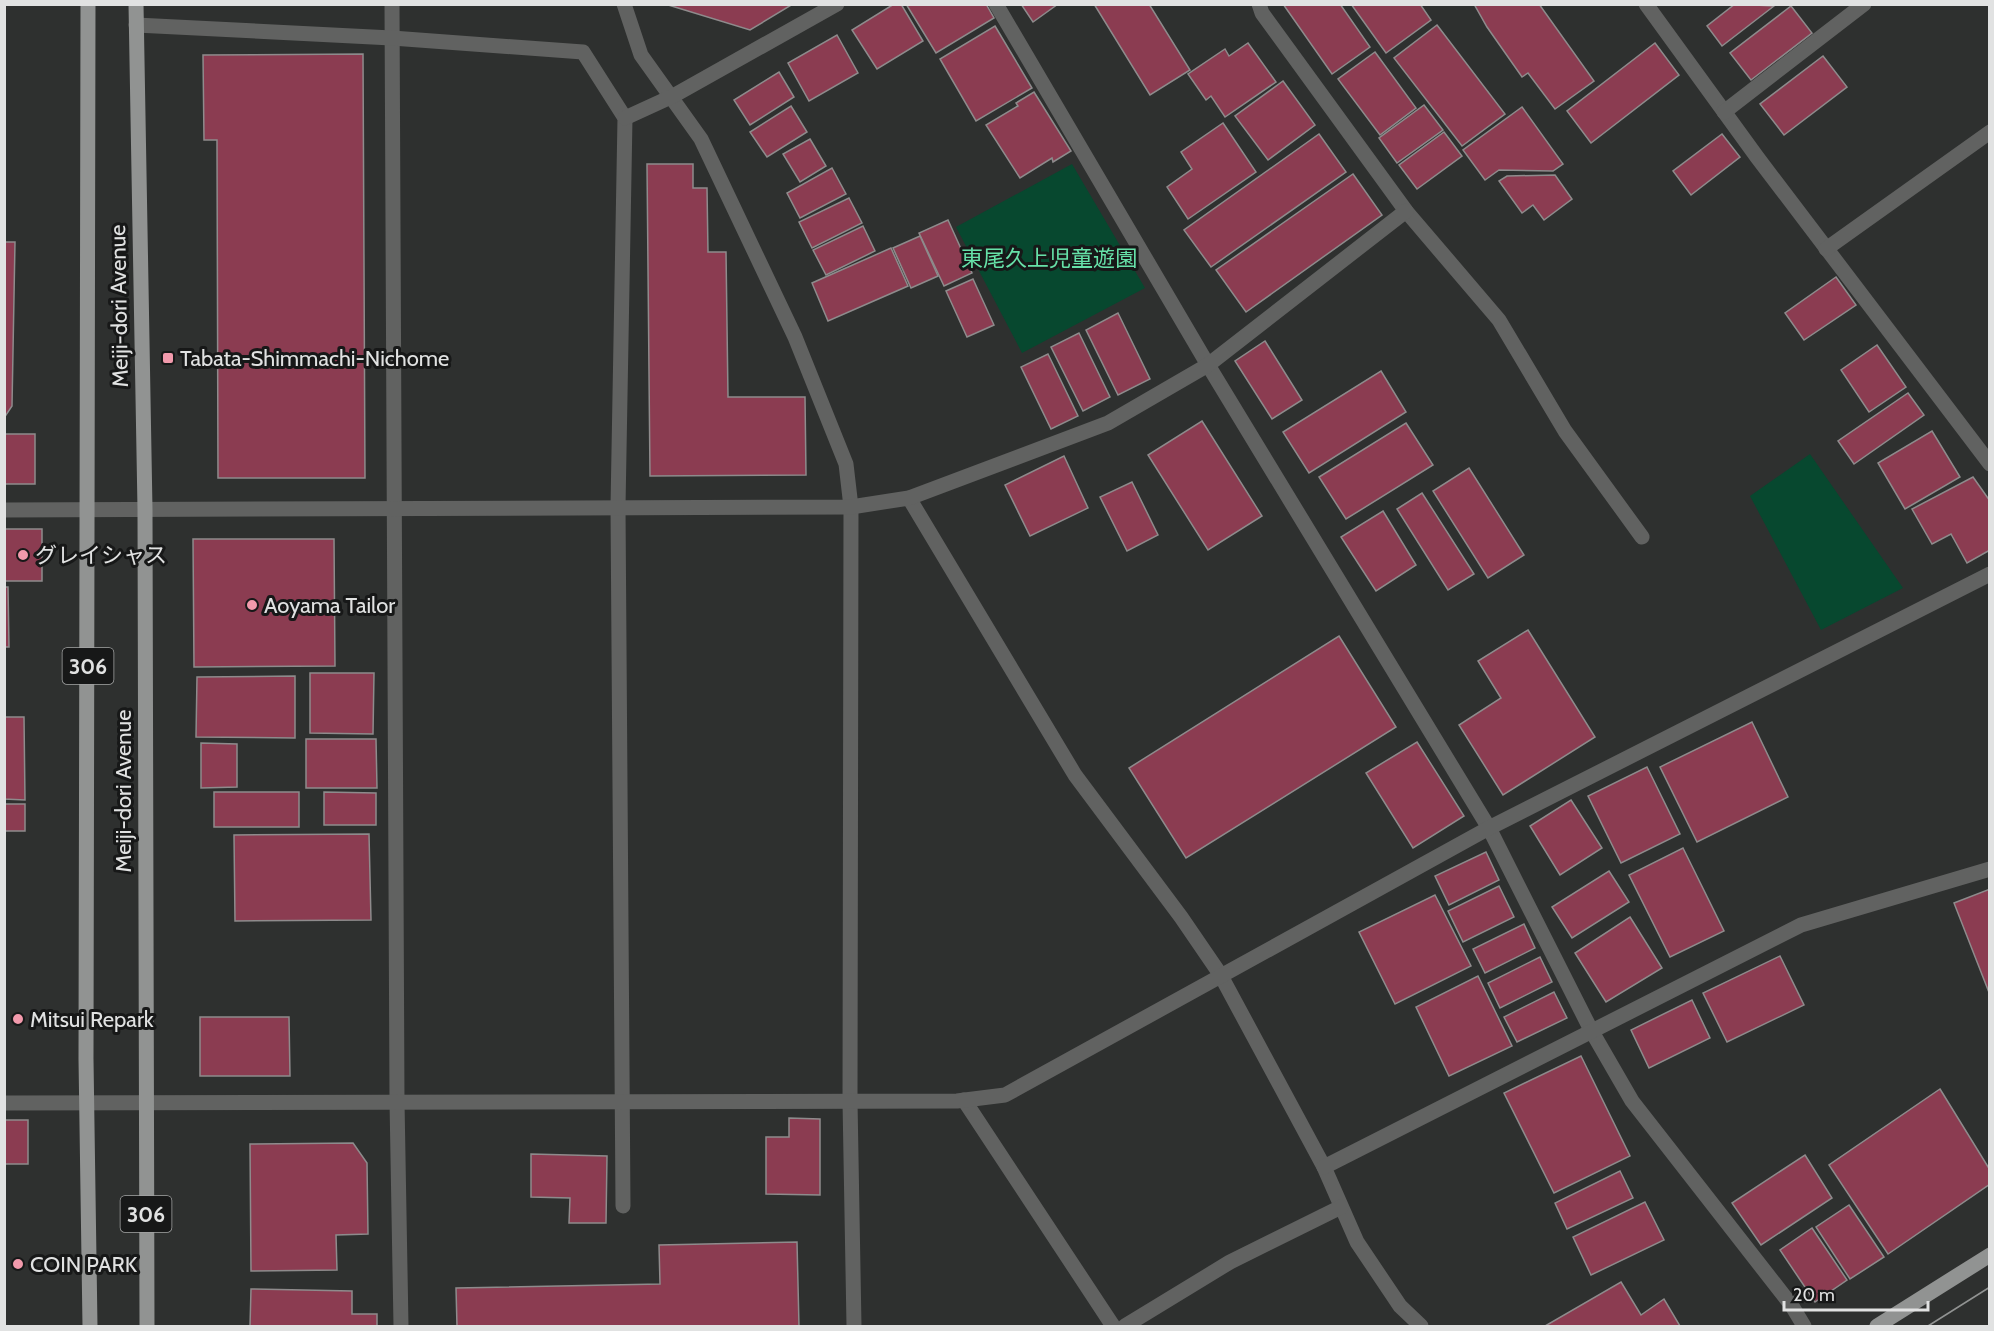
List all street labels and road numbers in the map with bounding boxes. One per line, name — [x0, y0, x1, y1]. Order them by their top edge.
street label: Meiji-dori Avenue — [104, 224, 134, 388]
road number: 306 — [62, 648, 113, 684]
street label: Meiji-dori Avenue — [110, 710, 137, 872]
road number: 306 — [120, 1196, 172, 1232]

